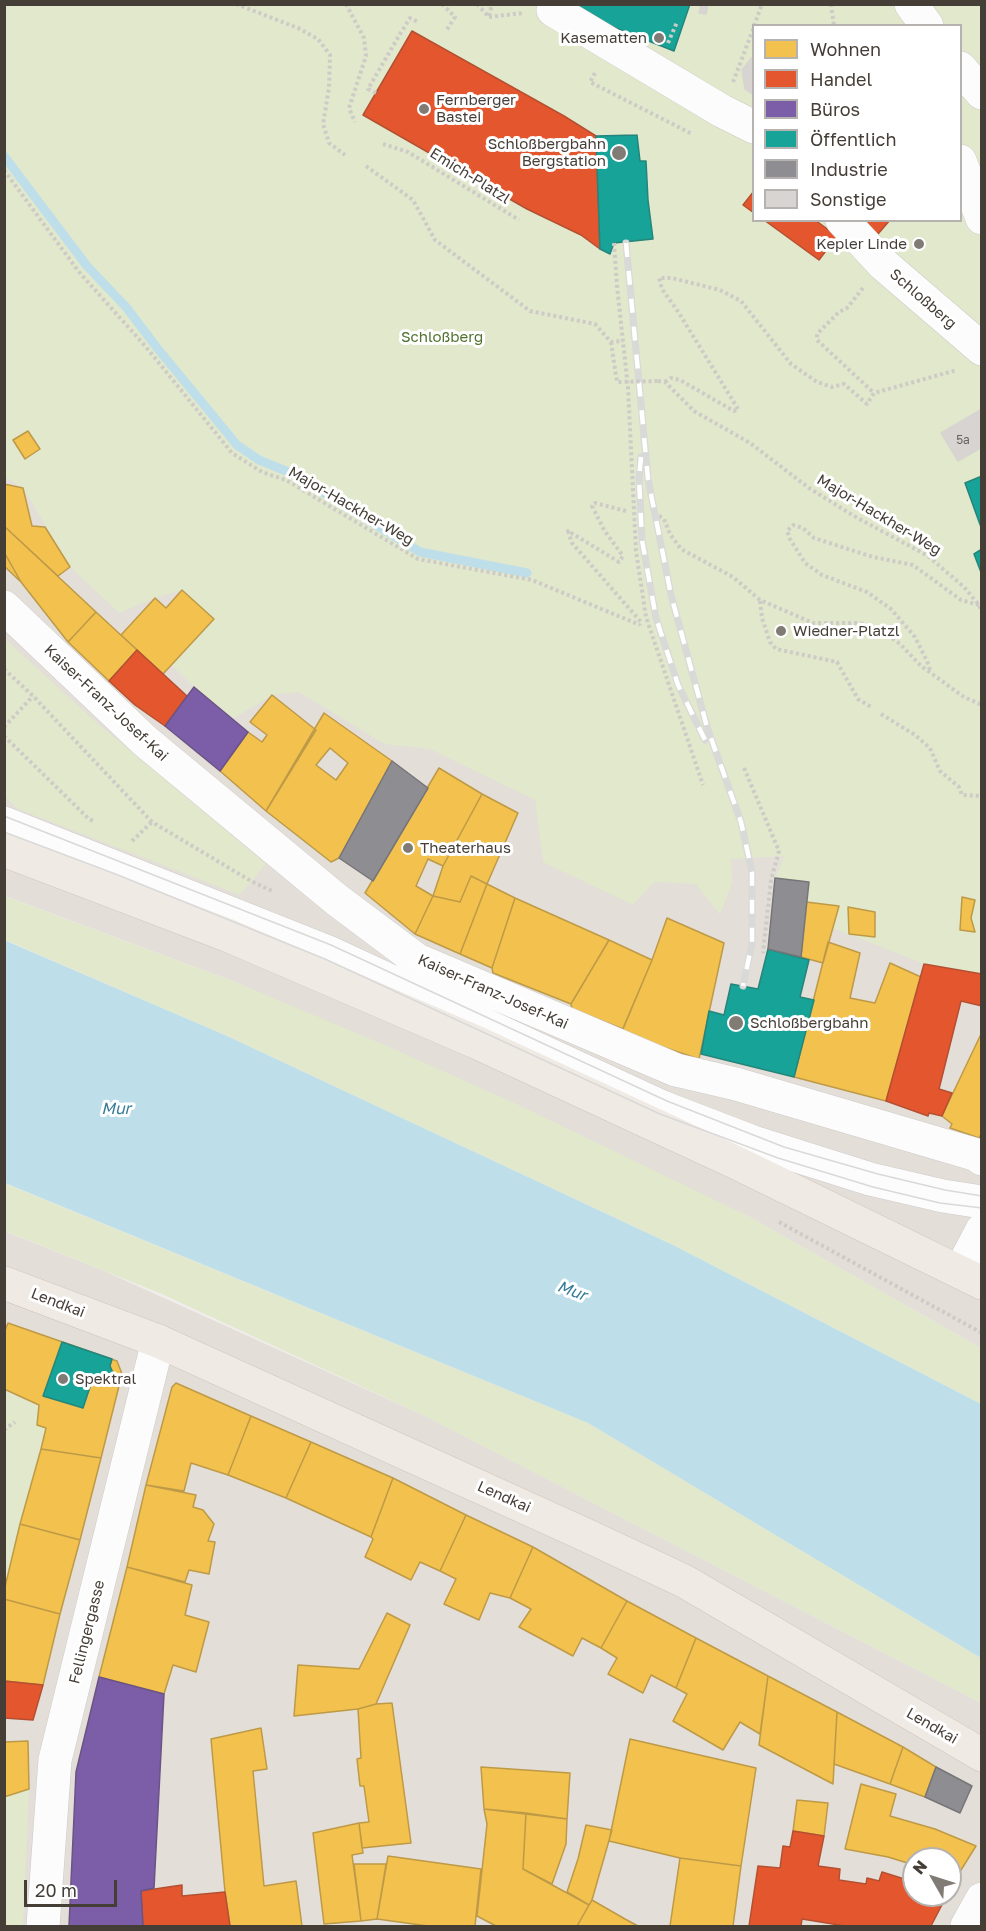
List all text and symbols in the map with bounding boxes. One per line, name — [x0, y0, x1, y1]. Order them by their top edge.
legend — [752, 24, 962, 222]
place label: Kasematten — [560, 29, 647, 47]
marker: Kasematten — [652, 31, 666, 45]
text: Wohnen — [810, 38, 881, 60]
text: Handel — [810, 68, 872, 90]
place label: Fernberger Bastei — [436, 91, 516, 126]
text: Büros — [810, 98, 860, 120]
marker: Fernberger Bastei — [417, 102, 431, 116]
text: Öffentlich — [810, 128, 896, 150]
place label: Schloßbergbahn Bergstation — [488, 135, 606, 170]
street label: Emich-Platzl — [427, 144, 513, 208]
marker: Schloßbergbahn Bergstation — [610, 144, 628, 162]
text: Industrie — [810, 158, 888, 180]
text: Sonstige — [810, 188, 886, 210]
place label: Kepler Linde — [816, 235, 907, 253]
marker: Kepler Linde — [912, 237, 926, 251]
street label: Schloßberg — [886, 265, 960, 333]
park label: Schloßberg — [401, 328, 483, 346]
house number: 5a — [956, 433, 970, 447]
street label: Major-Hackher-Weg — [285, 463, 417, 549]
street label: Major-Hackher-Weg — [814, 471, 944, 559]
place label: Wiedner-Platzl — [793, 622, 900, 640]
marker: Wiedner-Platzl — [774, 624, 788, 638]
street label: Kaiser-Franz-Josef-Kai — [40, 641, 172, 765]
place label: Theaterhaus — [420, 839, 511, 857]
marker: Theaterhaus — [401, 841, 415, 855]
street label: Kaiser-Franz-Josef-Kai — [415, 951, 571, 1033]
marker: Schloßbergbahn — [727, 1014, 745, 1032]
place label: Schloßbergbahn — [750, 1014, 868, 1032]
water label: Mur — [101, 1099, 131, 1119]
water label: Mur — [555, 1277, 589, 1305]
street label: Lendkai — [28, 1284, 88, 1322]
place label: Spektral — [75, 1370, 136, 1388]
marker: Spektral — [56, 1372, 70, 1386]
street label: Lendkai — [475, 1477, 533, 1517]
street label: Fellingergasse — [65, 1578, 109, 1686]
street label: Lendkai — [903, 1704, 961, 1748]
north arrow — [902, 1847, 962, 1907]
text: N — [908, 1856, 931, 1878]
scale bar — [27, 1868, 120, 1906]
text: 20 m — [35, 1879, 77, 1901]

